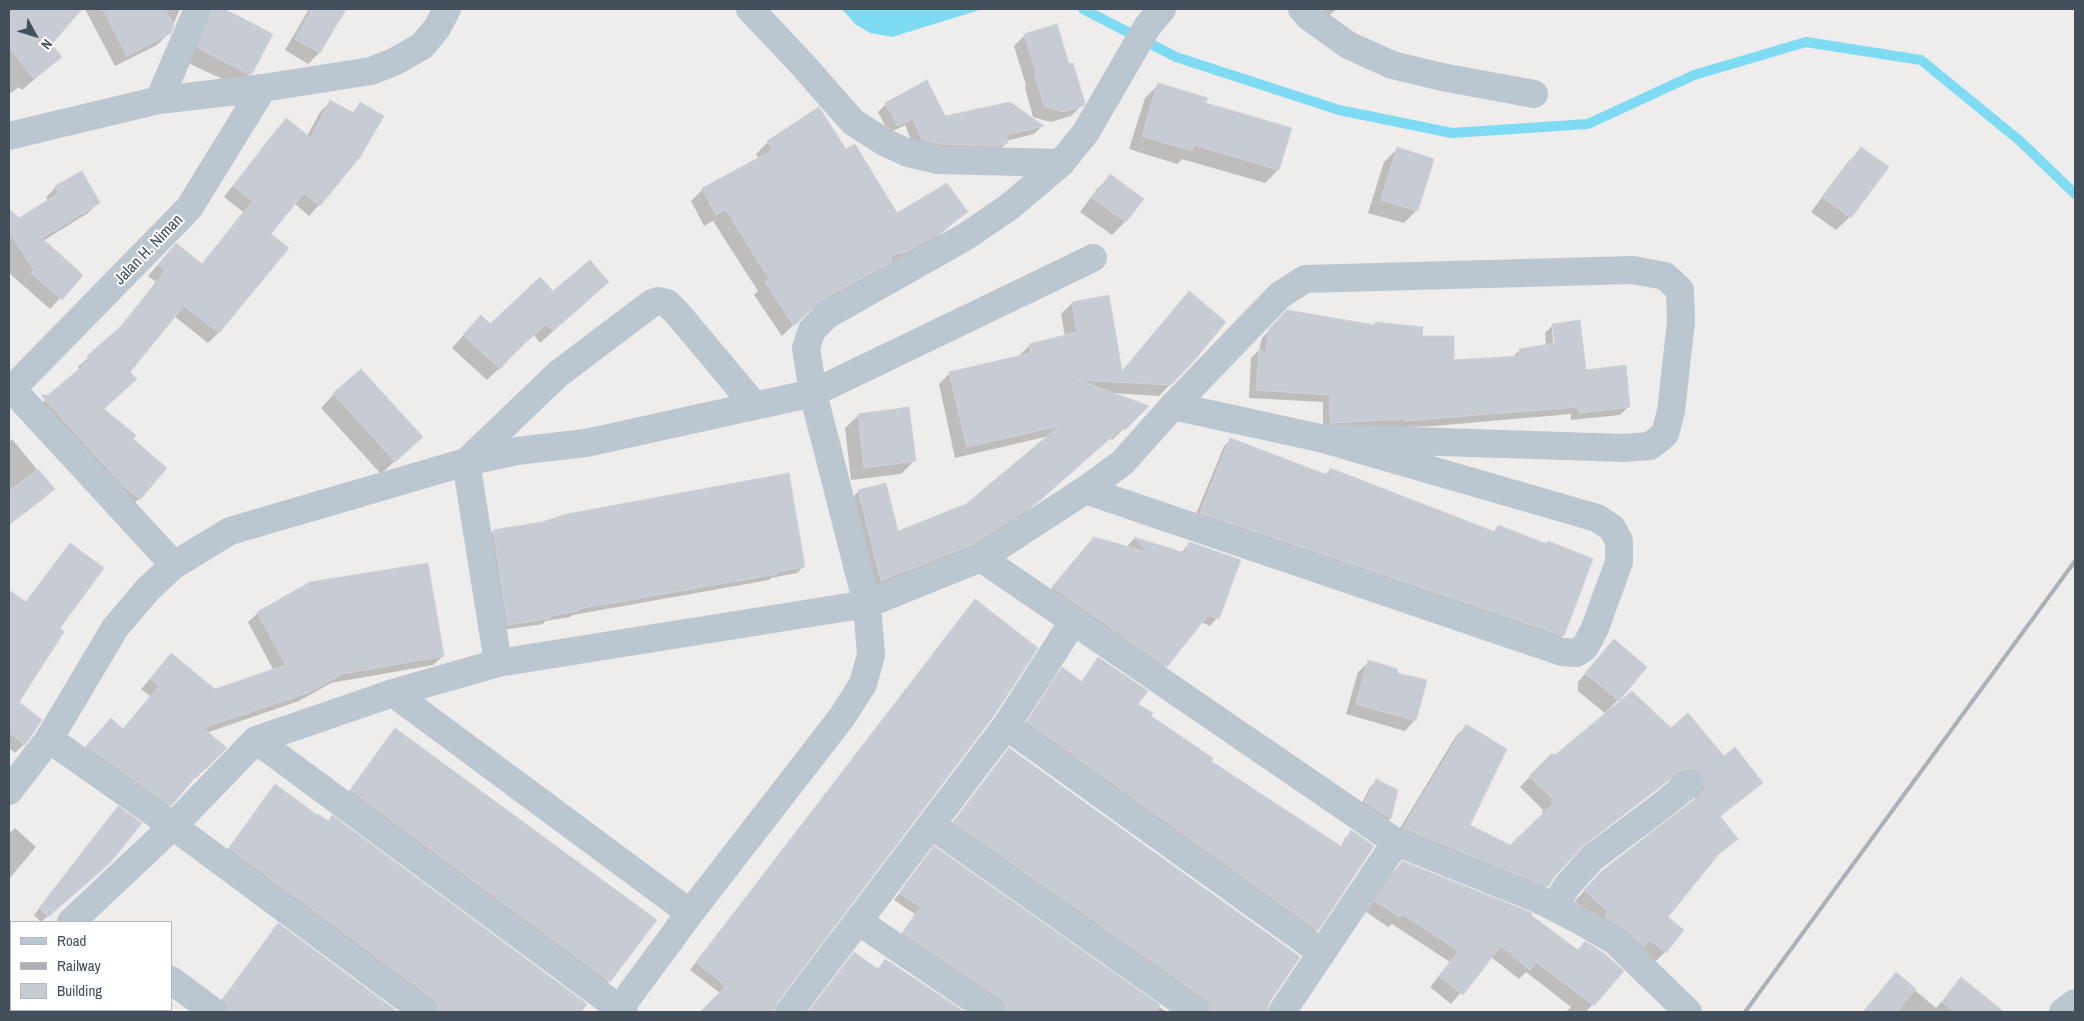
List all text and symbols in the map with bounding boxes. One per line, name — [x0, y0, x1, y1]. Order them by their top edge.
north arrow — [10, 10, 60, 60]
text: N — [37, 36, 56, 53]
street label: Jalan H. Niman — [111, 211, 187, 289]
legend — [10, 921, 172, 1011]
text: Road — [57, 930, 86, 951]
text: Railway — [57, 955, 101, 976]
text: Building — [57, 980, 102, 1001]

